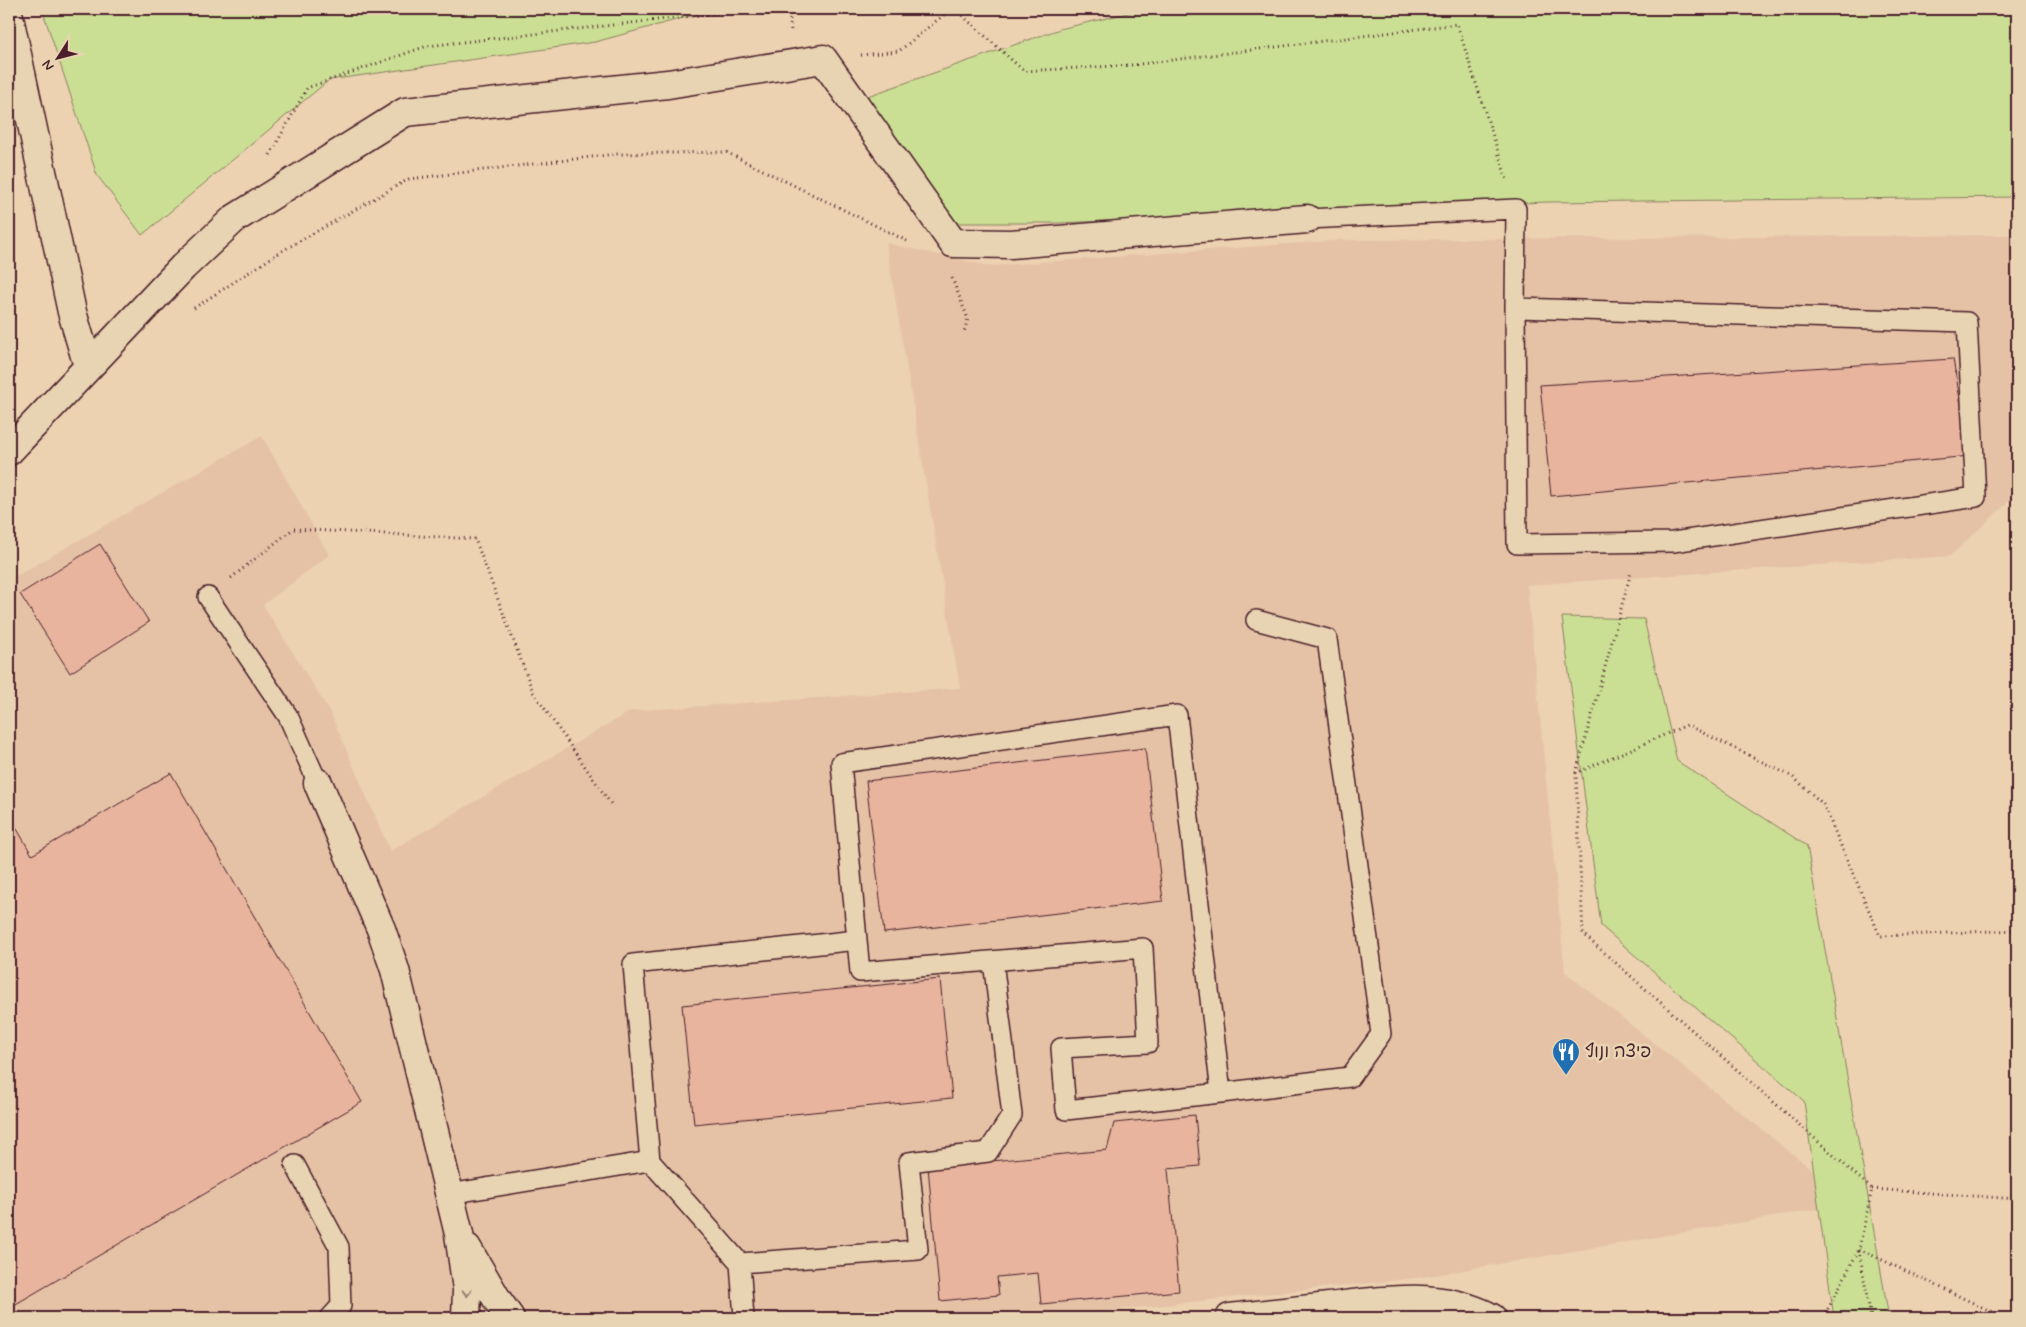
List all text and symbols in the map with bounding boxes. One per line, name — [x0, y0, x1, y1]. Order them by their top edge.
north arrow — [32, 32, 82, 82]
text: N — [38, 56, 58, 74]
restaurant icon: פיצה ונוף — [1551, 1037, 1581, 1076]
place label: פיצה ונוף — [1585, 1040, 1651, 1064]
one-way arrow — [462, 1290, 472, 1298]

